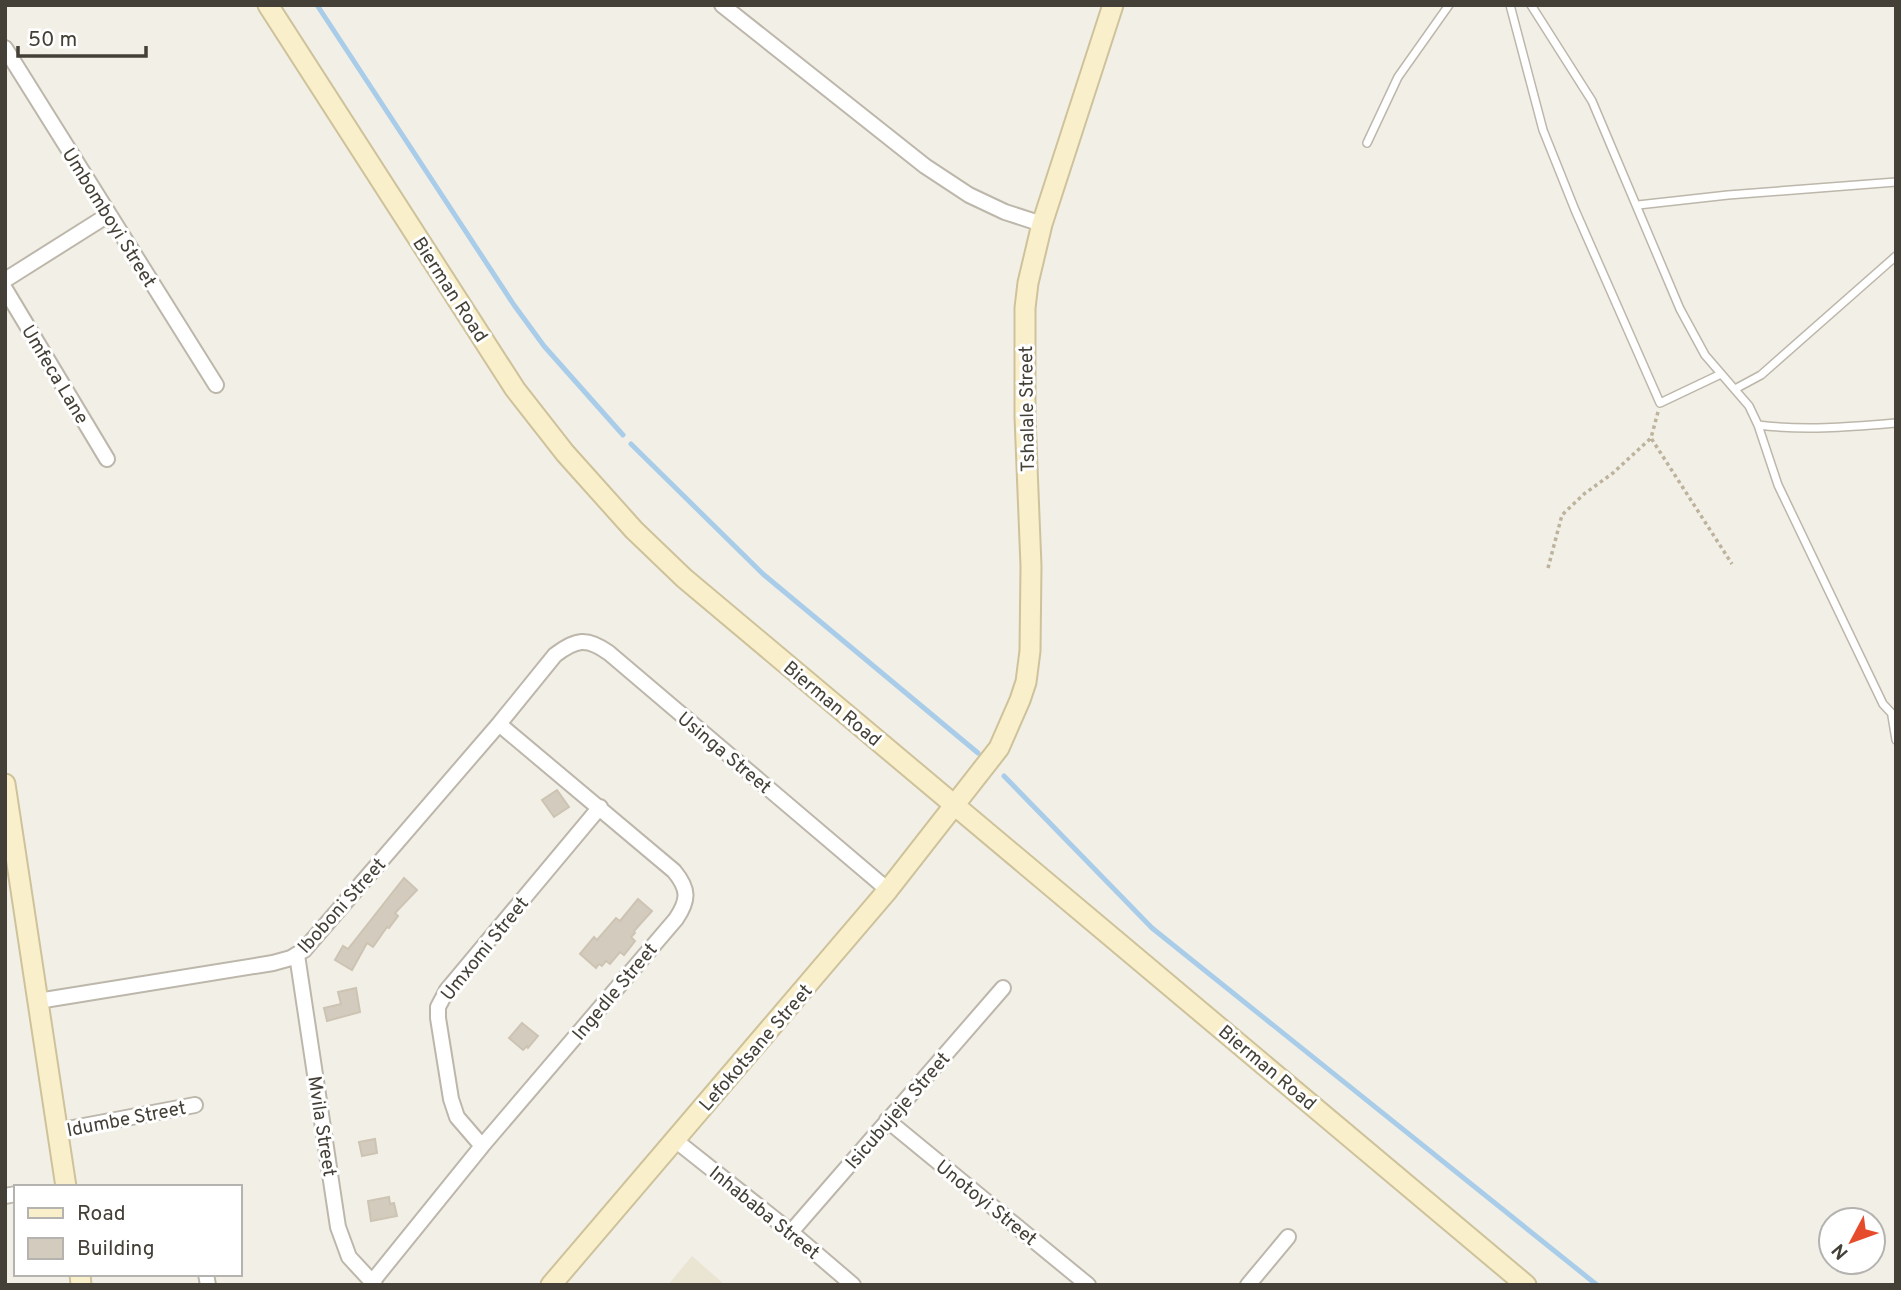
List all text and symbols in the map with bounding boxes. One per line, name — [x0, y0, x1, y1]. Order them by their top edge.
scale bar — [18, 14, 145, 58]
text: 50 m — [28, 27, 77, 54]
street label: Umbomboyi Street — [56, 144, 161, 292]
street label: Bierman Road — [406, 233, 492, 347]
street label: Umfeca Lane — [15, 321, 93, 429]
street label: Tshalale Street — [1015, 346, 1041, 472]
street label: Bierman Road — [778, 657, 886, 752]
street label: Usinga Street — [672, 707, 776, 800]
street label: Iboboni Street — [293, 853, 392, 959]
street label: Umxomi Street — [436, 892, 535, 1006]
street label: Ingedle Street — [568, 939, 663, 1046]
street label: Lefokotsane Street — [695, 980, 818, 1117]
street label: Bierman Road — [1213, 1021, 1321, 1116]
street label: Isicubujeje Street — [841, 1048, 956, 1175]
street label: Mvila Street — [301, 1074, 341, 1178]
street label: Idumbe Street — [65, 1097, 188, 1143]
street label: Unotoyi Street — [930, 1155, 1041, 1252]
street label: Inhababa Street — [704, 1162, 824, 1266]
legend — [14, 1185, 242, 1276]
text: Road — [77, 1201, 126, 1228]
north arrow — [1817, 1206, 1887, 1276]
text: Building — [77, 1236, 155, 1263]
text: N — [1827, 1238, 1854, 1264]

